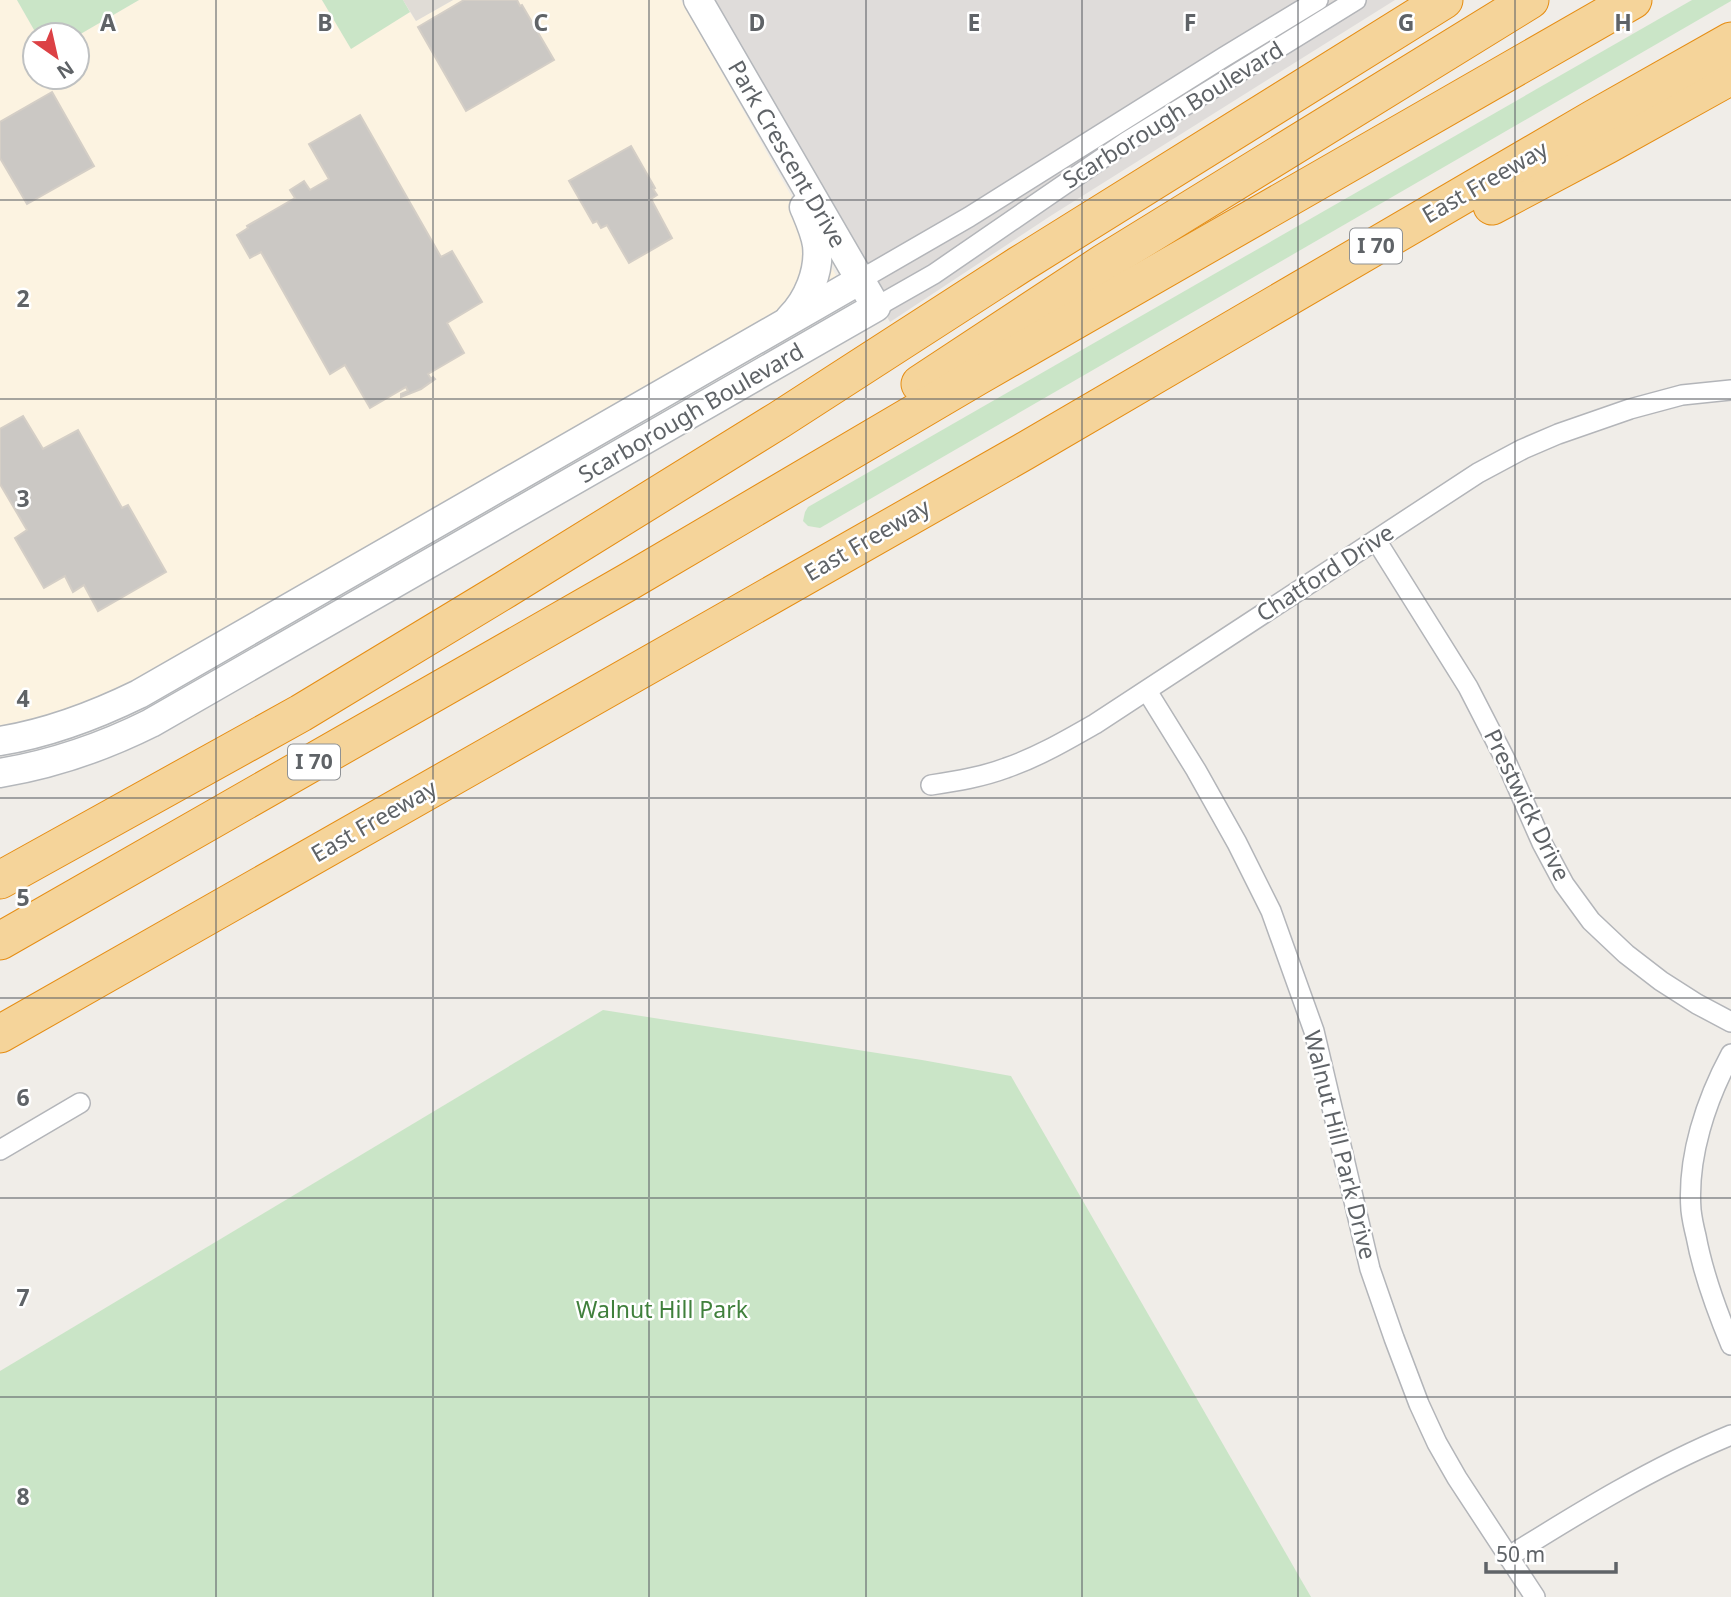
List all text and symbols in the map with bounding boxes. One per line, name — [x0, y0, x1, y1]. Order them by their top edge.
text: A — [100, 6, 116, 38]
text: B — [317, 6, 333, 38]
text: C — [534, 6, 549, 38]
text: D — [749, 6, 765, 38]
text: E — [968, 6, 980, 38]
text: F — [1184, 6, 1196, 38]
text: G — [1398, 6, 1414, 38]
text: H — [1614, 6, 1632, 38]
north arrow — [21, 21, 91, 91]
street label: Scarborough Boulevard — [1056, 33, 1289, 195]
street label: Park Crescent Drive — [721, 54, 855, 253]
text: N — [52, 55, 79, 85]
street label: East Freeway — [1416, 132, 1553, 230]
road number: I 70 — [1350, 229, 1402, 264]
text: 2 — [16, 282, 30, 314]
street label: Scarborough Boulevard — [572, 335, 809, 490]
text: 3 — [16, 482, 30, 514]
street label: East Freeway — [798, 490, 935, 588]
street label: Chatford Drive — [1250, 516, 1399, 629]
text: 4 — [16, 682, 30, 714]
street label: Prestwick Drive — [1477, 723, 1579, 886]
road number: I 70 — [288, 744, 340, 780]
street label: East Freeway — [305, 771, 442, 869]
text: 5 — [16, 881, 30, 913]
street label: Walnut Hill Park Drive — [1297, 1027, 1385, 1263]
text: 6 — [16, 1081, 30, 1113]
text: 7 — [16, 1281, 30, 1313]
park label: Walnut Hill Park — [576, 1293, 749, 1325]
text: 8 — [16, 1480, 30, 1512]
scale bar — [1486, 1530, 1616, 1574]
text: 50 m — [1496, 1540, 1545, 1568]

